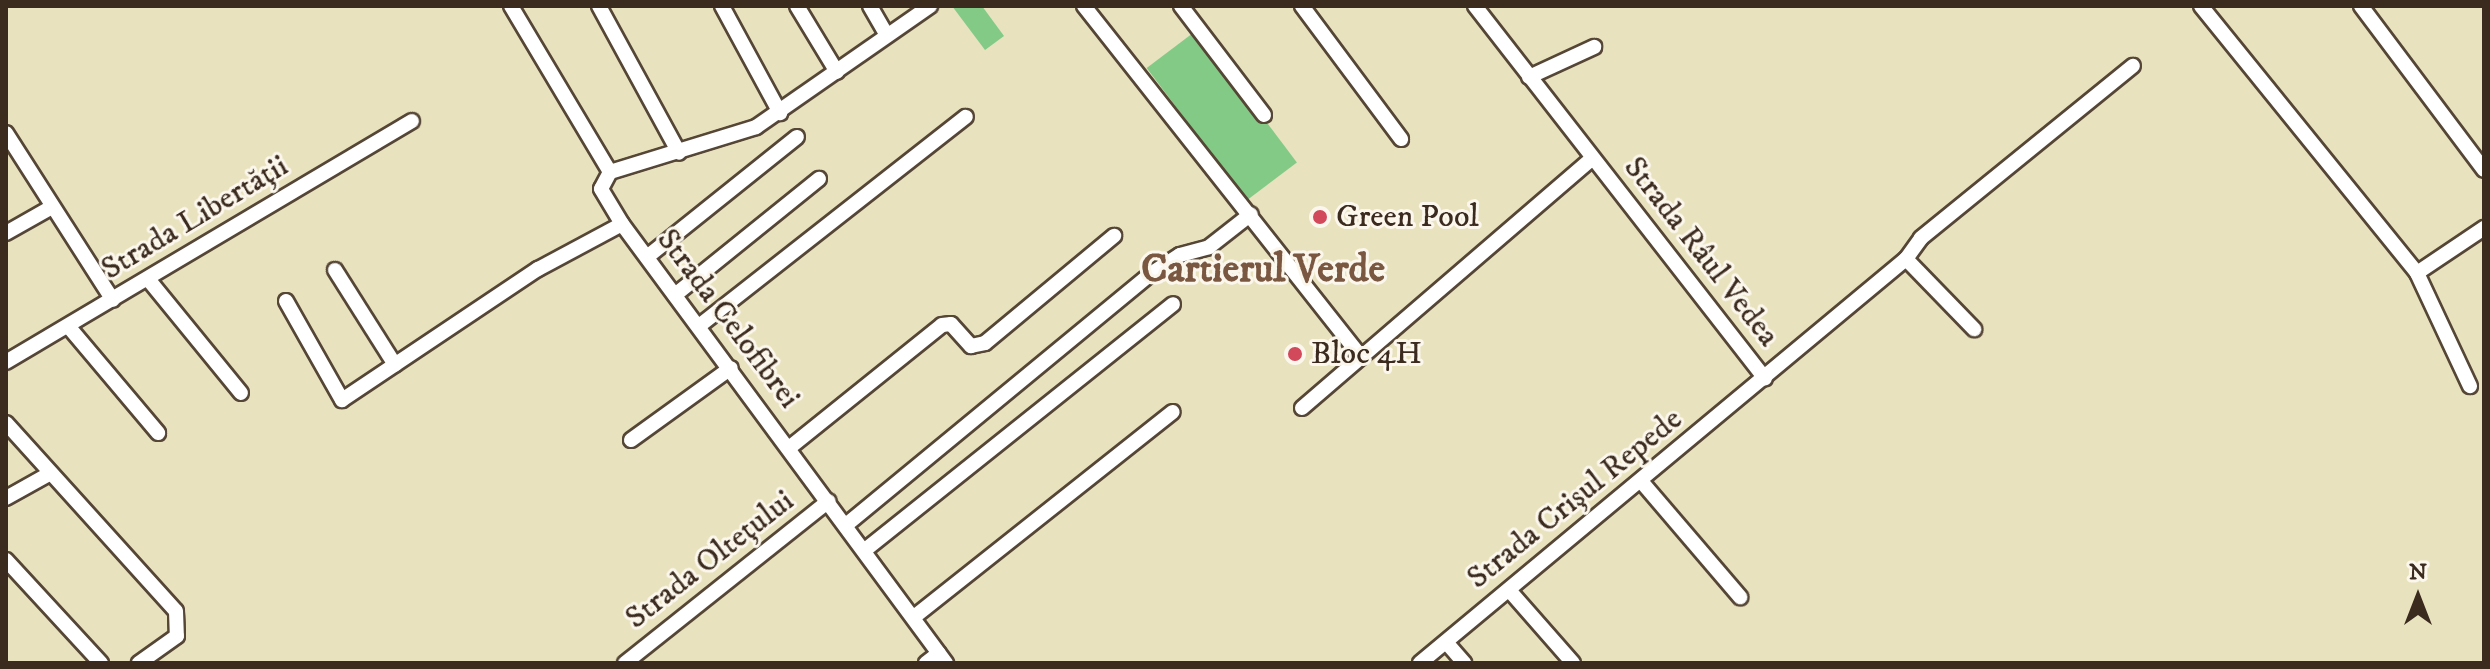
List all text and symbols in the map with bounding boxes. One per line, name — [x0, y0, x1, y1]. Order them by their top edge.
street label: Strada Libertății — [95, 147, 295, 289]
street label: Strada Râul Vedea — [1615, 149, 1787, 355]
place label: Green Pool — [1336, 198, 1479, 236]
marker: Green Pool — [1311, 208, 1329, 226]
street label: Strada Celofibrei — [648, 222, 808, 416]
district label: Cartierul Verde — [1141, 246, 1385, 294]
place label: Bloc 4H — [1311, 335, 1422, 373]
marker: Bloc 4H — [1286, 345, 1304, 363]
street label: Strada Crișul Repede — [1460, 400, 1690, 598]
street label: Strada Oltețului — [618, 482, 802, 638]
north arrow — [2378, 557, 2458, 637]
text: N — [2409, 559, 2427, 586]

